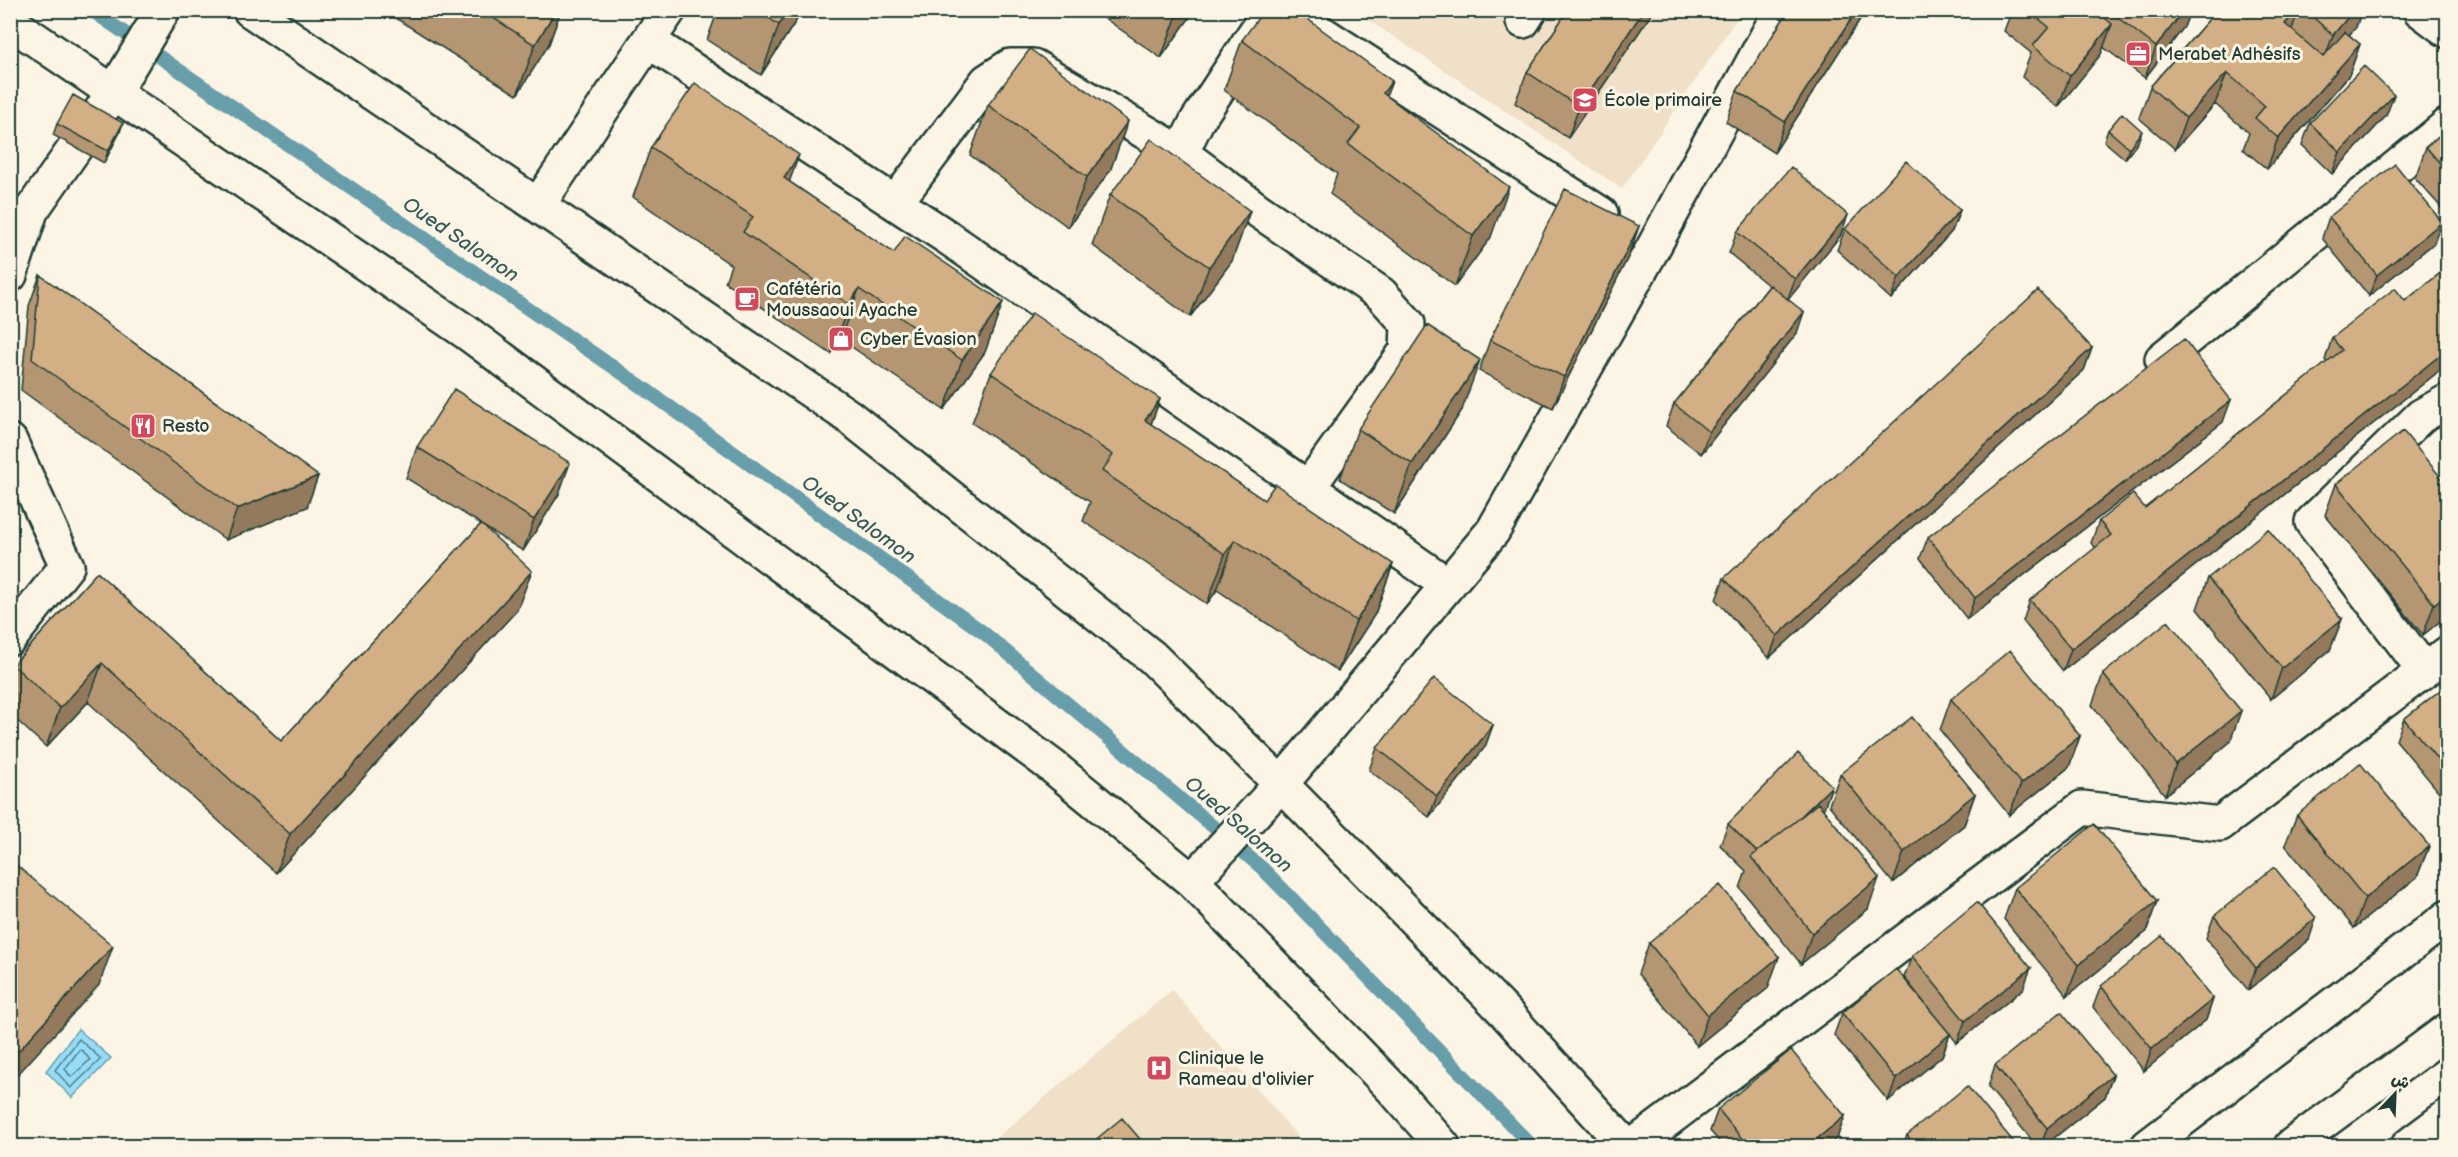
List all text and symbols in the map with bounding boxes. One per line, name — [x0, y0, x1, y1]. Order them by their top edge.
office icon: Merabet Adhésifs — [2123, 39, 2153, 69]
place label: Merabet Adhésifs — [2158, 44, 2301, 65]
school or university icon: École primaire — [1570, 85, 1600, 115]
place label: École primaire — [1604, 88, 1722, 111]
water label: Oued Salomon — [398, 192, 523, 287]
place label: Cafétéria Moussaoui Ayache — [766, 279, 918, 321]
cafe icon: Cafétéria Moussaoui Ayache — [732, 284, 762, 314]
shop icon: Cyber Évasion — [826, 324, 856, 354]
place label: Cyber Évasion — [860, 327, 977, 350]
restaurant icon: Resto — [128, 411, 158, 441]
place label: Resto — [162, 416, 210, 437]
water label: Oued Salomon — [797, 470, 920, 569]
water label: Oued Salomon — [1180, 771, 1297, 878]
place label: Clinique le Rameau d'olivier — [1178, 1048, 1314, 1090]
hospital icon: Clinique le Rameau d'olivier — [1144, 1053, 1174, 1083]
north arrow — [2365, 1064, 2425, 1124]
text: ش — [2388, 1069, 2412, 1094]

